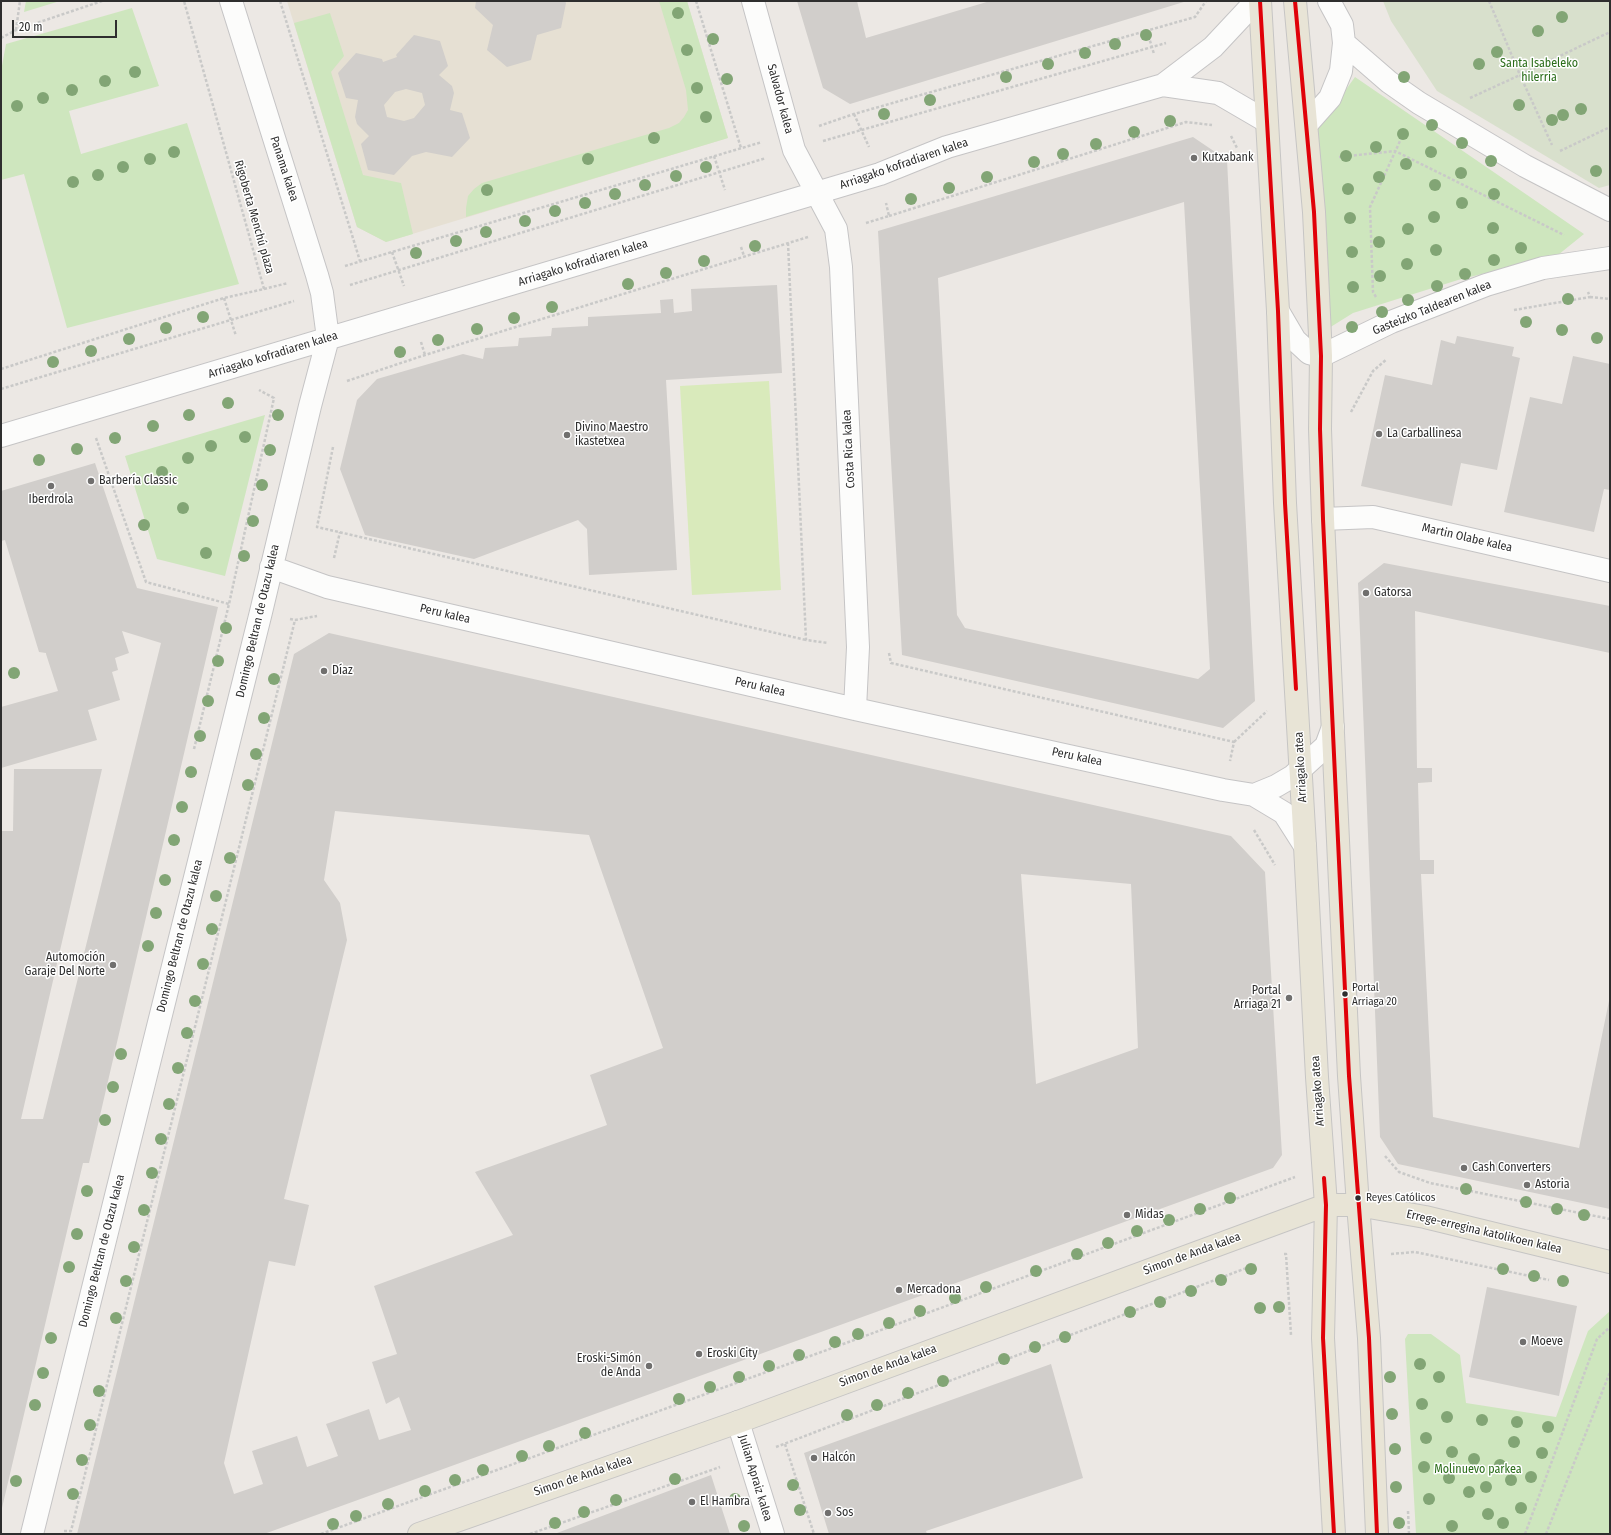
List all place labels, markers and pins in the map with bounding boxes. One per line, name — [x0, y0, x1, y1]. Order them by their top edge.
place label: Kutxabank — [1202, 151, 1253, 165]
marker: Kutxabank — [1189, 153, 1199, 163]
place label: Divino Maestro ikastetxea — [575, 421, 648, 449]
place label: La Carballinesa — [1387, 427, 1462, 441]
marker: La Carballinesa — [1374, 429, 1384, 439]
marker: Divino Maestro ikastetxea — [562, 430, 572, 440]
place label: Barbería Classic — [99, 474, 177, 488]
marker: Barbería Classic — [86, 476, 96, 486]
marker: Iberdrola — [46, 481, 56, 491]
place label: Iberdrola — [29, 493, 73, 507]
place label: Gatorsa — [1374, 586, 1412, 600]
marker: Gatorsa — [1361, 588, 1371, 598]
place label: Díaz — [332, 664, 353, 678]
marker: Díaz — [319, 666, 329, 676]
place label: Automoción Garaje Del Norte — [25, 951, 105, 979]
marker: Automoción Garaje Del Norte — [108, 960, 118, 970]
place label: Portal Arriaga 20 — [1352, 981, 1397, 1007]
place label: Portal Arriaga 21 — [1234, 984, 1281, 1012]
marker: Portal Arriaga 20 — [1340, 989, 1350, 999]
marker: Portal Arriaga 21 — [1284, 993, 1294, 1003]
place label: Cash Converters — [1472, 1161, 1551, 1175]
marker: Cash Converters — [1459, 1163, 1469, 1173]
place label: Astoria — [1535, 1178, 1570, 1192]
marker: Astoria — [1522, 1180, 1532, 1190]
place label: Reyes Católicos — [1366, 1191, 1436, 1205]
marker: Reyes Católicos — [1353, 1193, 1363, 1203]
place label: Midas — [1135, 1208, 1164, 1222]
marker: Midas — [1122, 1210, 1132, 1220]
place label: Mercadona — [907, 1283, 961, 1297]
marker: Mercadona — [894, 1285, 904, 1295]
place label: Moeve — [1531, 1335, 1563, 1349]
marker: Moeve — [1518, 1337, 1528, 1347]
place label: Eroski City — [707, 1347, 758, 1361]
marker: Eroski City — [694, 1349, 704, 1359]
place label: Eroski-Simón de Anda — [577, 1352, 641, 1380]
marker: Eroski-Simón de Anda — [644, 1361, 654, 1371]
place label: Halcón — [822, 1451, 856, 1465]
marker: Halcón — [809, 1453, 819, 1463]
place label: El Hambra — [700, 1495, 750, 1509]
marker: El Hambra — [687, 1497, 697, 1507]
place label: Sos — [836, 1506, 853, 1520]
marker: Sos — [823, 1508, 833, 1518]

